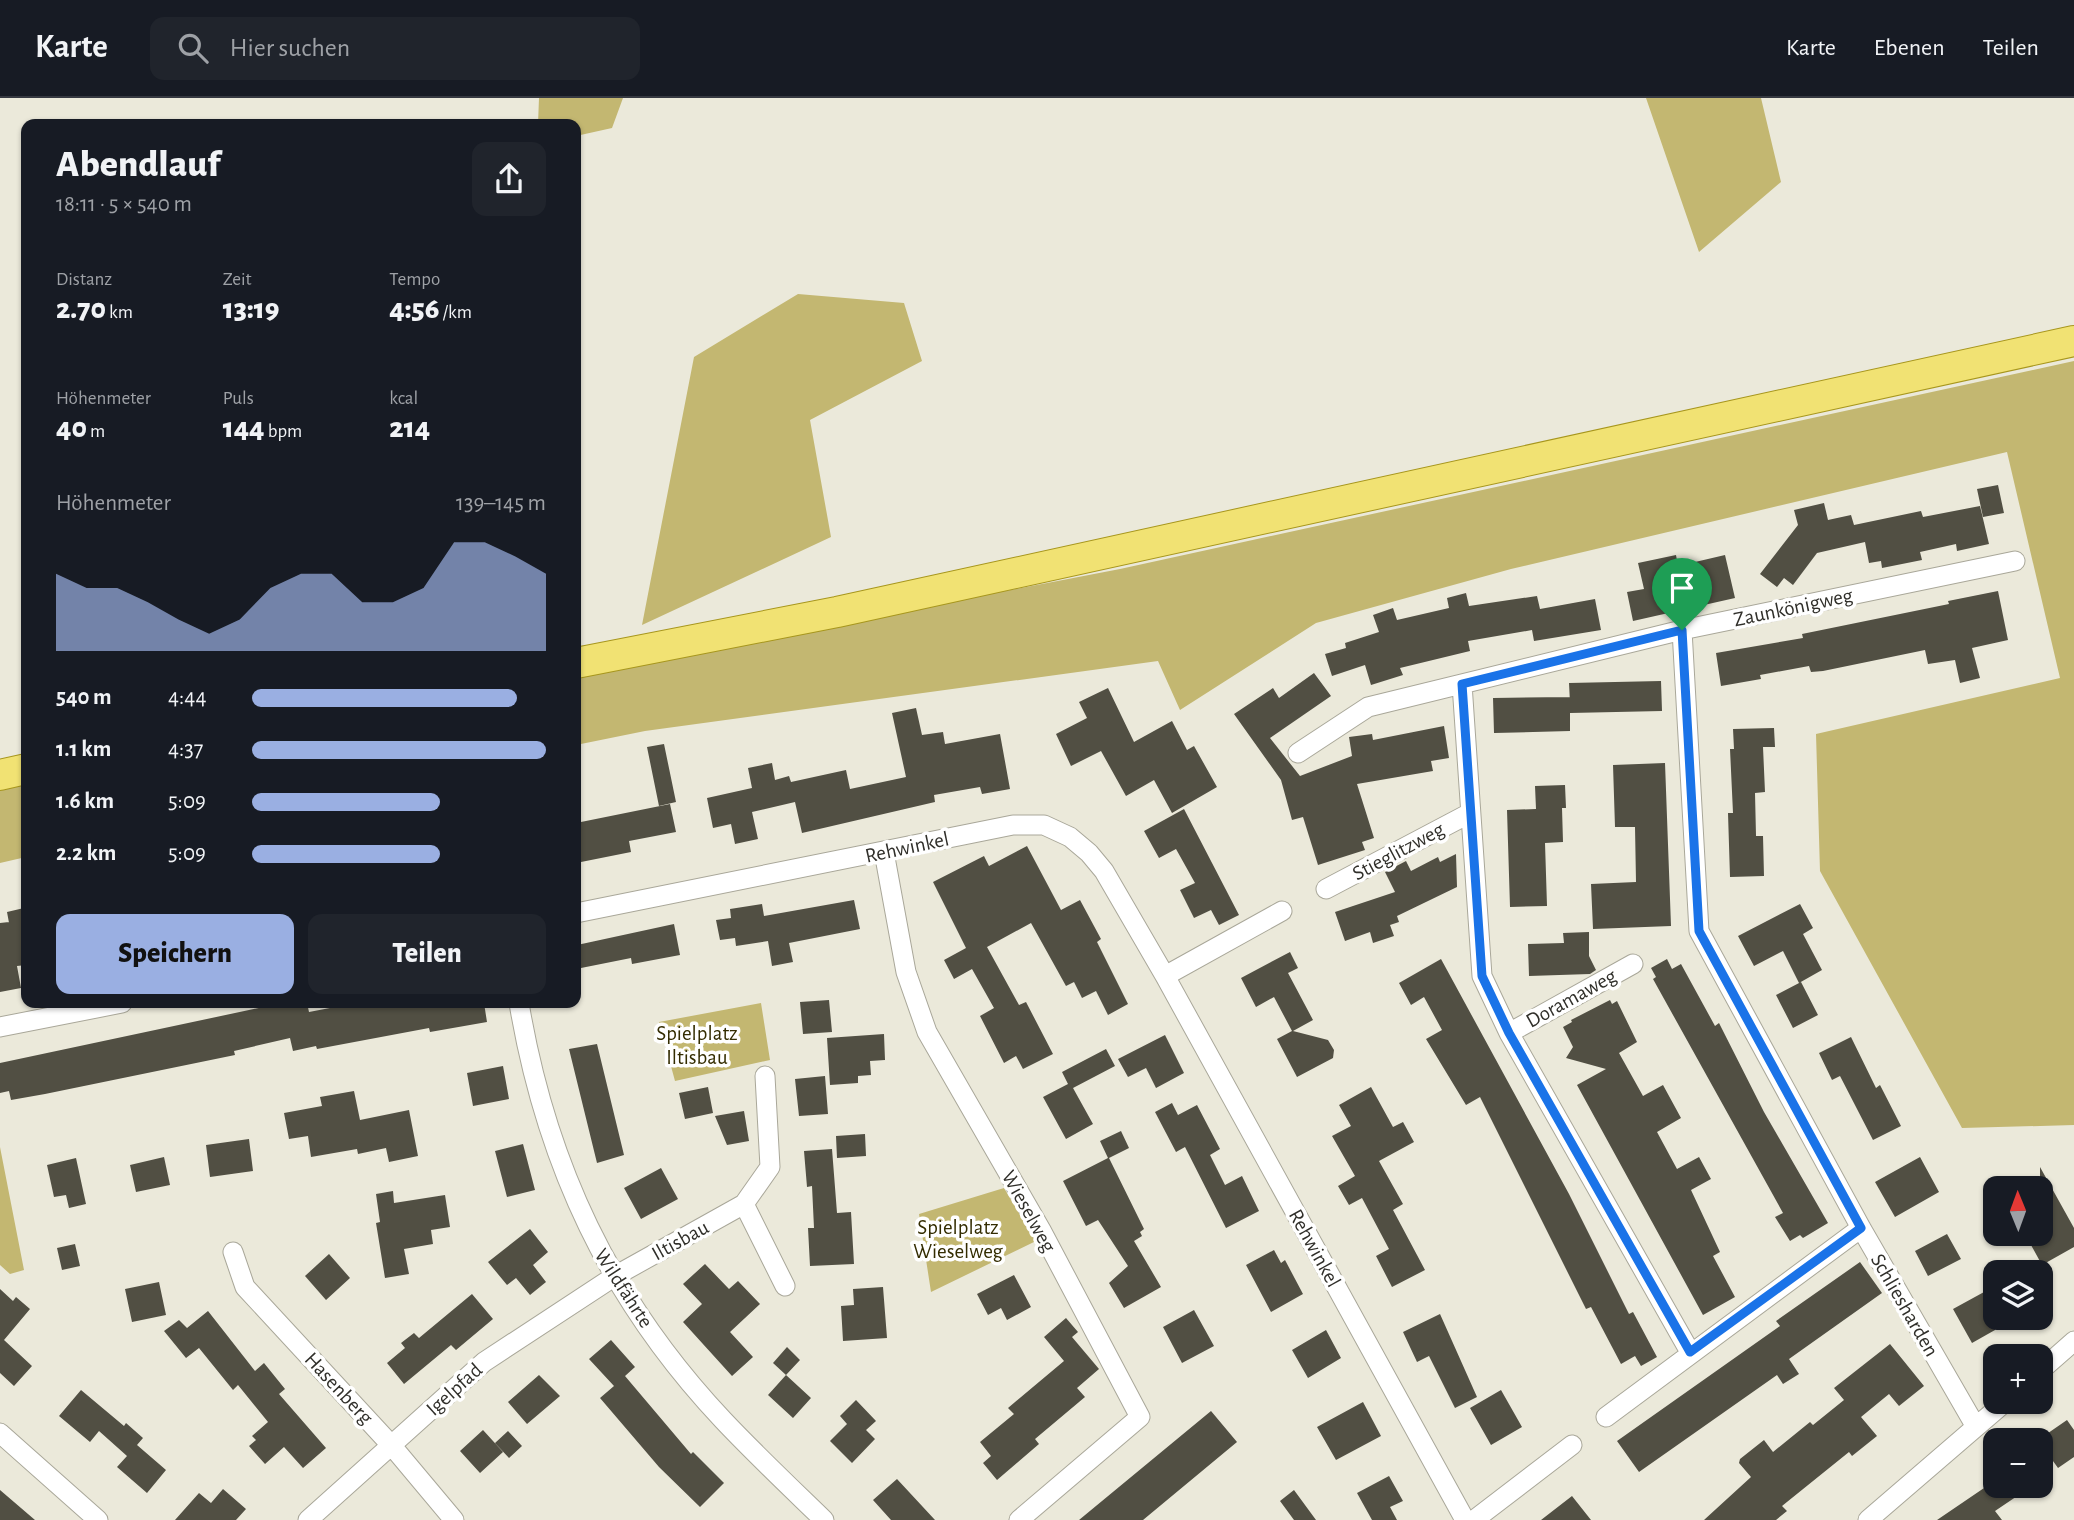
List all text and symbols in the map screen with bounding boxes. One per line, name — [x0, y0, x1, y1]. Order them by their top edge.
search box — [150, 17, 640, 80]
icon: search — [174, 29, 212, 67]
text: Karte — [35, 31, 108, 64]
text: Hier suchen — [230, 35, 350, 61]
text: Karte — [1786, 36, 1836, 60]
text: Ebenen — [1874, 36, 1945, 60]
text: Teilen — [1983, 36, 2039, 60]
button: share — [472, 142, 546, 216]
text: Abendlauf — [56, 146, 220, 184]
text: 18:11 · 5 × 540 m — [56, 193, 192, 216]
text: Distanz — [56, 270, 112, 289]
text: Zeit — [223, 270, 252, 289]
text: Tempo — [389, 270, 440, 289]
text: 2.70 — [56, 294, 106, 324]
text: 13:19 — [223, 294, 279, 324]
text: 4:56 — [389, 294, 439, 324]
text: km — [106, 303, 133, 322]
text: /km — [439, 303, 472, 322]
text: Höhenmeter — [56, 389, 151, 408]
text: Puls — [223, 389, 254, 408]
text: kcal — [389, 389, 418, 408]
text: 40 — [56, 413, 87, 443]
text: 144 — [223, 413, 265, 443]
text: 214 — [389, 413, 430, 443]
text: m — [87, 422, 105, 441]
text: bpm — [265, 422, 302, 441]
text: Höhenmeter — [56, 492, 171, 515]
text: 139–145 m — [456, 492, 546, 515]
pin — [1652, 558, 1712, 630]
icon: arrive — [1663, 569, 1701, 607]
street label: Zaunkönigweg — [1732, 584, 1855, 630]
text: 540 m — [56, 686, 112, 709]
text: 4:44 — [168, 686, 206, 709]
text: 1.1 km — [56, 738, 111, 761]
text: 4:37 — [168, 738, 203, 761]
text: 1.6 km — [56, 790, 114, 813]
text: 5:09 — [168, 790, 206, 813]
street label: Stieglitzweg — [1349, 818, 1448, 884]
street label: Rehwinkel — [863, 828, 951, 867]
text: 2.2 km — [56, 842, 116, 865]
text: 5:09 — [168, 842, 206, 865]
button: Speichern — [56, 914, 294, 994]
button: Teilen — [308, 914, 546, 994]
street label: Doramaweg — [1523, 965, 1621, 1032]
park label: Spielplatz Iltisbau — [656, 1023, 738, 1068]
street label: Wieselweg — [998, 1167, 1060, 1256]
north arrow — [1983, 1176, 2053, 1246]
map controls — [1983, 1176, 2053, 1498]
street label: Rehwinkel — [1285, 1206, 1344, 1291]
street label: Iltisbau — [648, 1216, 712, 1265]
park label: Spielplatz Wieselweg — [913, 1217, 1004, 1262]
street label: Wildfährte — [590, 1245, 657, 1331]
street label: Schliesharden — [1867, 1250, 1942, 1360]
button: layers — [1983, 1260, 2053, 1330]
button: + — [1983, 1344, 2053, 1414]
street label: Hasenberg — [300, 1348, 377, 1429]
street label: Igelpfad — [422, 1359, 486, 1420]
button: − — [1983, 1428, 2053, 1498]

